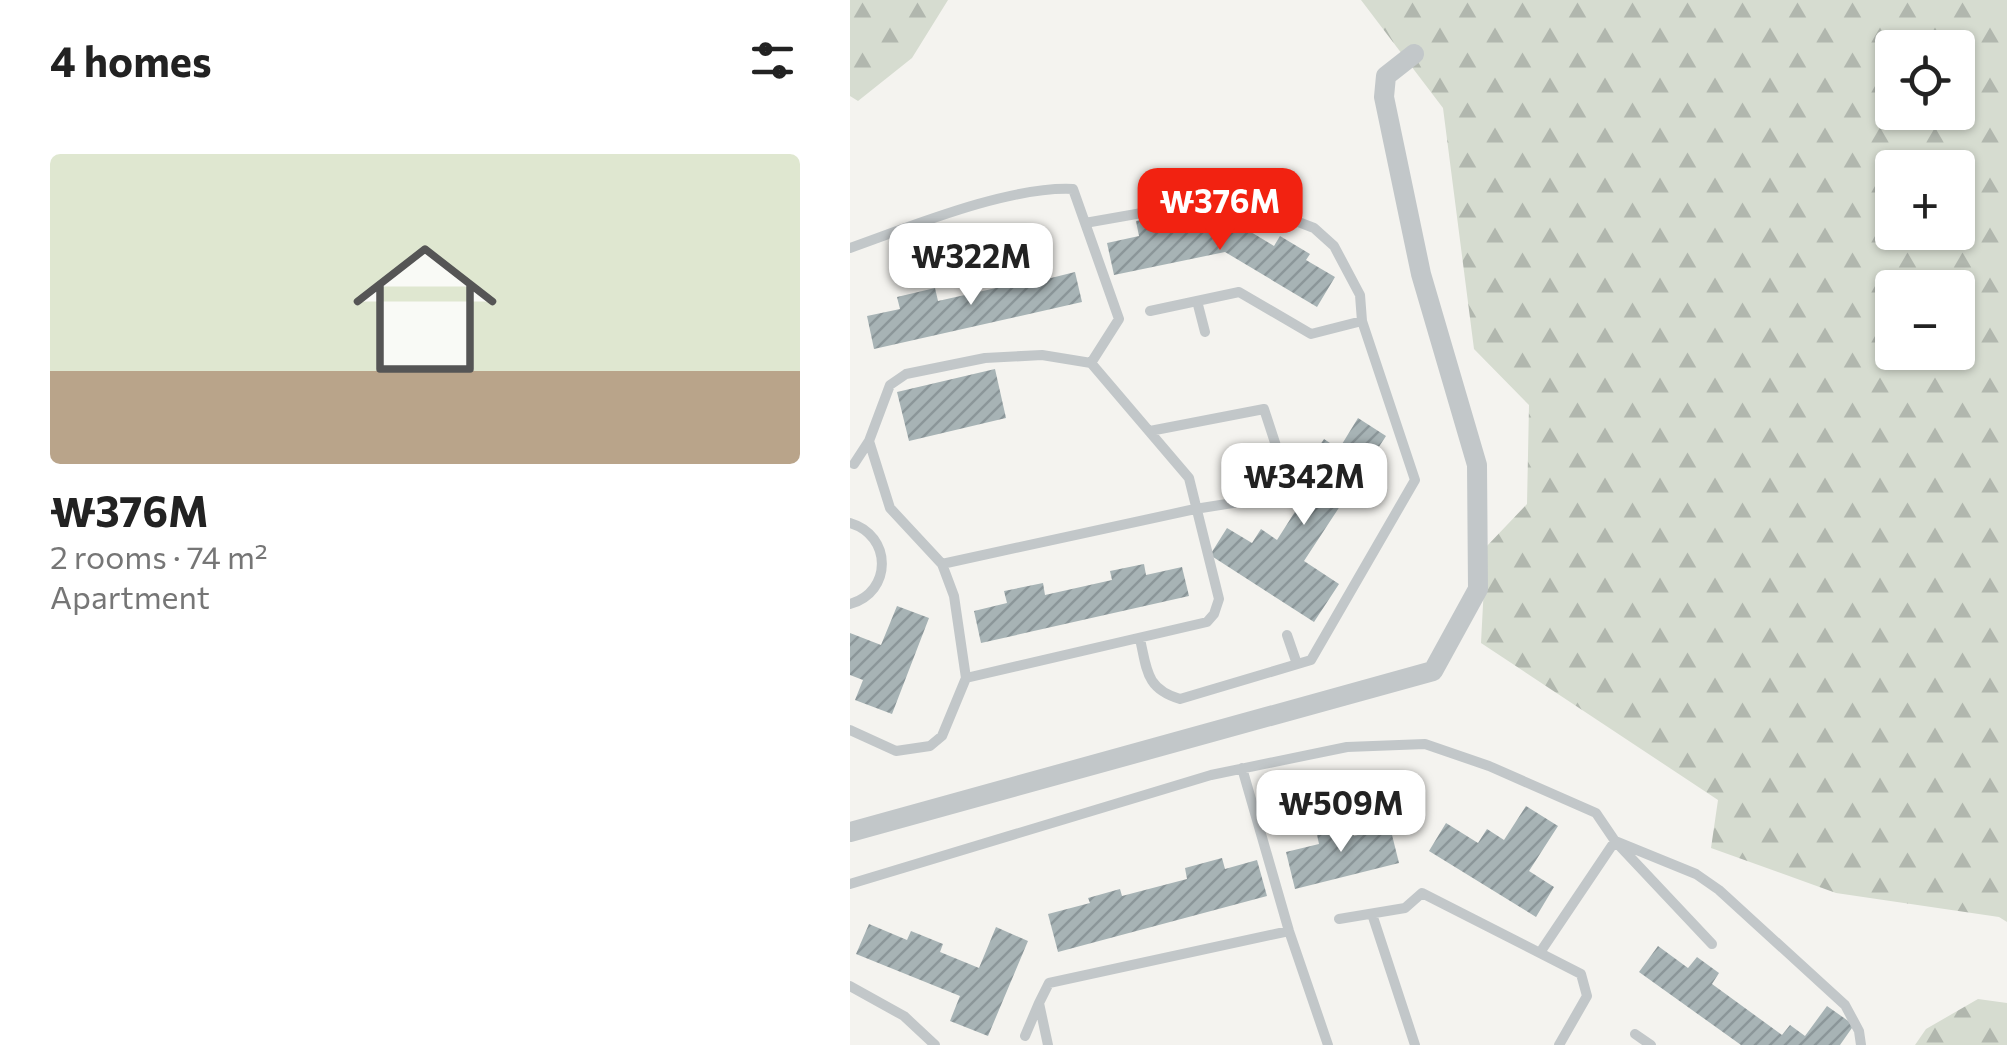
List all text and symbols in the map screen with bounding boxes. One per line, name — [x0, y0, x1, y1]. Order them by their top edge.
map controls — [1875, 30, 1975, 370]
button: locate — [1875, 30, 1975, 130]
icon: filters — [745, 33, 800, 88]
text: 4 homes — [50, 34, 212, 86]
button: + — [1875, 150, 1975, 250]
pin: ₩376M — [1150, 168, 1290, 253]
text: ₩376M — [1160, 180, 1280, 220]
icon: home — [335, 219, 515, 399]
pin: ₩322M — [901, 223, 1041, 308]
text: ₩322M — [911, 235, 1031, 275]
button: − — [1875, 270, 1975, 370]
pin: ₩342M — [1234, 443, 1374, 528]
text: ₩342M — [1243, 455, 1365, 495]
text: ₩376M — [50, 484, 209, 536]
text: 2 rooms · 74 m² — [50, 536, 268, 576]
text: Apartment — [50, 576, 210, 616]
pin: ₩509M — [1271, 770, 1411, 855]
text: ₩509M — [1278, 782, 1404, 822]

